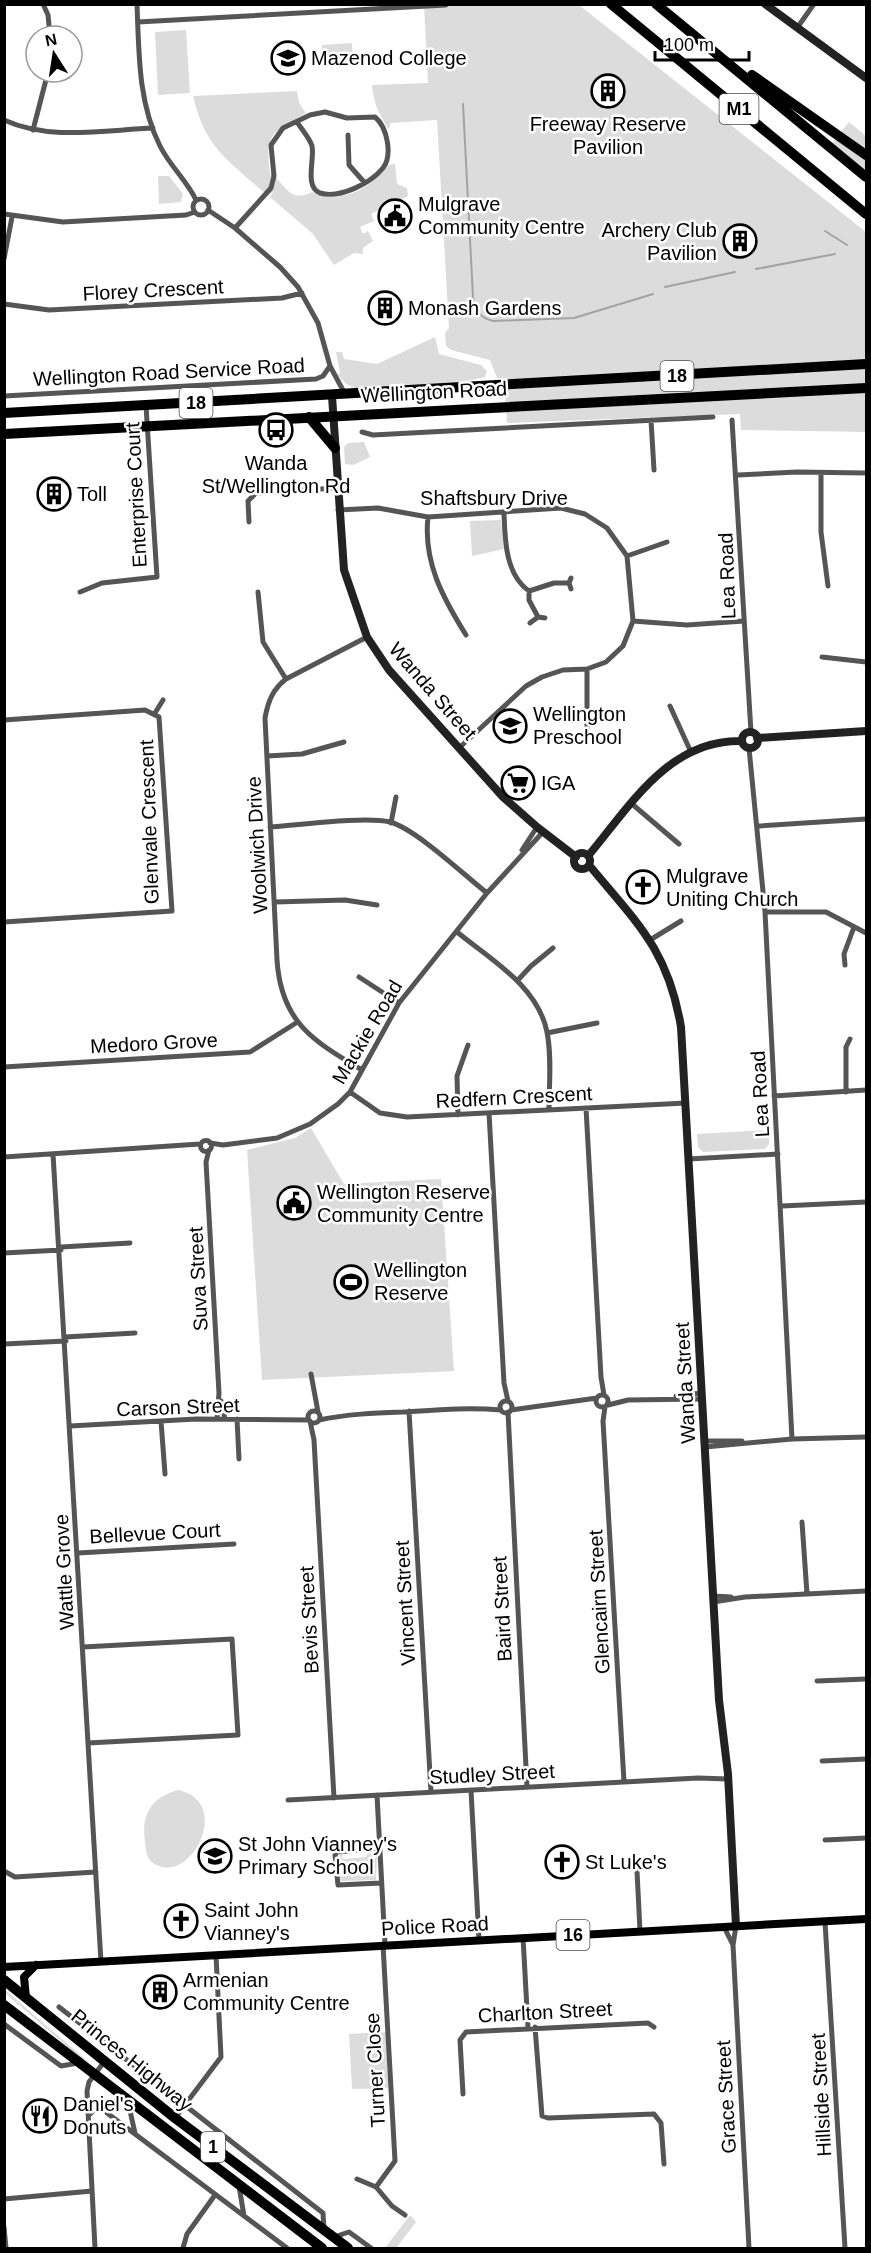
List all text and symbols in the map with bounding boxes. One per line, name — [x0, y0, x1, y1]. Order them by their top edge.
north arrow — [24, 24, 84, 84]
scale bar — [655, 24, 750, 62]
text: N — [44, 30, 58, 49]
text: 100 m — [664, 35, 714, 55]
school or university icon: Mazenod College — [270, 40, 306, 76]
place label: Mazenod College — [311, 47, 467, 69]
building icon: Freeway Reserve Pavilion — [590, 73, 626, 109]
road number: M1 — [720, 94, 758, 124]
place label: Freeway Reserve Pavilion — [530, 113, 686, 158]
place label: Mulgrave Community Centre — [418, 193, 585, 238]
public building icon: Mulgrave Community Centre — [377, 198, 413, 234]
place label: Archery Club Pavilion — [601, 219, 717, 264]
building icon: Archery Club Pavilion — [722, 223, 758, 259]
street label: Florey Crescent — [82, 275, 224, 305]
building icon: Monash Gardens — [367, 290, 403, 326]
place label: Monash Gardens — [408, 297, 561, 319]
street label: Wellington Road Service Road — [33, 354, 305, 390]
road number: 18 — [660, 361, 694, 391]
street label: Wellington Road — [360, 377, 508, 407]
road number: 18 — [180, 388, 212, 418]
bus stop icon: Wanda St/Wellington Rd — [258, 412, 294, 448]
street label: Enterprise Court — [121, 421, 151, 568]
place label: Wanda St/Wellington Rd — [202, 452, 350, 497]
building icon: Toll — [36, 476, 72, 512]
place label: Toll — [77, 483, 107, 505]
street label: Shaftsbury Drive — [420, 487, 568, 509]
street label: Lea Road — [714, 532, 740, 620]
street label: Wanda Street — [385, 638, 481, 744]
place label: Wellington Preschool — [533, 703, 626, 748]
school or university icon: Wellington Preschool — [492, 708, 528, 744]
street label: Glenvale Crescent — [135, 739, 163, 905]
supermarket icon: IGA — [500, 765, 536, 801]
place label: IGA — [541, 772, 576, 794]
street label: Woolwich Drive — [242, 776, 272, 914]
place label: Mulgrave Uniting Church — [666, 865, 798, 910]
church icon: Mulgrave Uniting Church — [625, 869, 661, 905]
street label: Mackie Road — [328, 976, 406, 1088]
street label: Medoro Grove — [90, 1029, 218, 1057]
street label: Lea Road — [747, 1050, 773, 1138]
street label: Redfern Crescent — [435, 1082, 593, 1112]
place label: Wellington Reserve Community Centre — [317, 1181, 490, 1226]
public building icon: Wellington Reserve Community Centre — [276, 1185, 312, 1221]
street label: Suva Street — [184, 1226, 212, 1332]
place label: Wellington Reserve — [374, 1259, 467, 1304]
sports icon: Wellington Reserve — [333, 1264, 369, 1300]
street label: Wanda Street — [671, 1321, 699, 1444]
street label: Carson Street — [116, 1394, 240, 1420]
street label: Wattle Grove — [50, 1514, 78, 1630]
street label: Bellevue Court — [89, 1519, 222, 1547]
street label: Glencairn Street — [584, 1529, 614, 1675]
street label: Vincent Street — [391, 1539, 419, 1666]
street label: Baird Street — [488, 1555, 516, 1662]
street label: Bevis Street — [295, 1565, 323, 1674]
street label: Studley Street — [429, 1760, 556, 1788]
place label: St John Vianney's Primary School — [238, 1833, 397, 1878]
school or university icon: St John Vianney's Primary School — [197, 1838, 233, 1874]
church icon: St Luke's — [544, 1844, 580, 1880]
place label: St Luke's — [585, 1851, 667, 1873]
place label: Saint John Vianney's — [204, 1899, 299, 1944]
church icon: Saint John Vianney's — [163, 1903, 199, 1939]
street label: Police Road — [381, 1912, 489, 1940]
road number: 16 — [556, 1920, 590, 1950]
place label: Armenian Community Centre — [183, 1969, 350, 2014]
building icon: Armenian Community Centre — [142, 1974, 178, 2010]
street label: Charlton Street — [477, 1997, 613, 2027]
street label: Princes Highway — [67, 2005, 197, 2115]
street label: Turner Close — [361, 2012, 389, 2128]
street label: Hillside Street — [807, 2032, 835, 2157]
street label: Grace Street — [712, 2039, 740, 2154]
place label: Daniel's Donuts — [63, 2093, 134, 2138]
restaurant icon: Daniel's Donuts — [22, 2098, 58, 2134]
road number: 1 — [201, 2132, 225, 2162]

